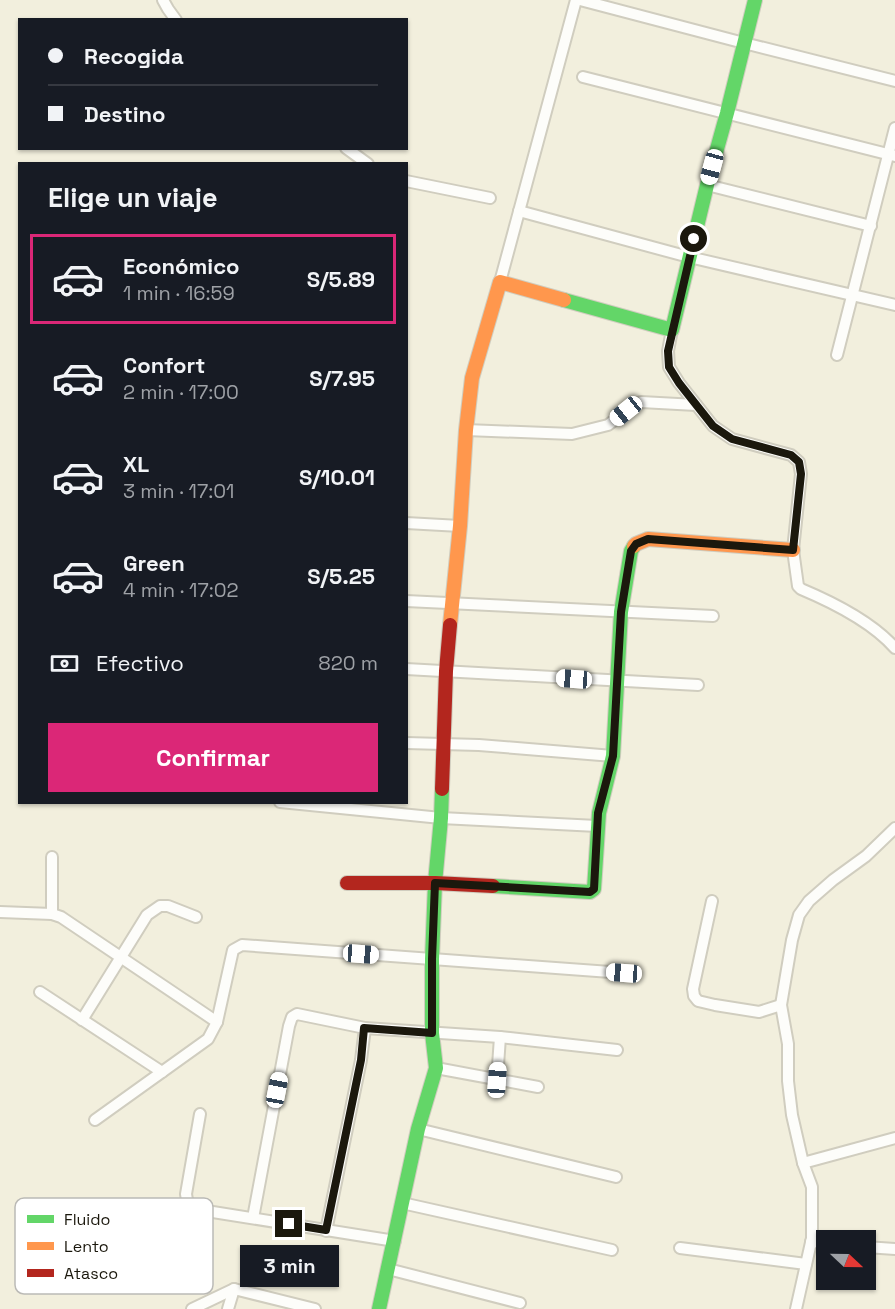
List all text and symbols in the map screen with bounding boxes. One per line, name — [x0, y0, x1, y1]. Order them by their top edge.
text: Recogida — [84, 42, 184, 70]
text: Destino — [84, 100, 166, 128]
car — [699, 147, 725, 187]
text: Elige un viaje — [48, 180, 218, 215]
route start — [680, 225, 707, 252]
icon: car — [51, 252, 105, 306]
text: Económico — [123, 252, 240, 280]
text: S/5.89 — [307, 265, 375, 293]
text: 1 min · 16:59 — [123, 280, 235, 306]
icon: car — [51, 351, 105, 405]
text: Confort — [123, 351, 205, 379]
text: S/7.95 — [309, 364, 375, 392]
text: 2 min · 17:00 — [123, 379, 239, 405]
car — [606, 393, 646, 429]
icon: car — [51, 450, 105, 504]
text: XL — [123, 450, 149, 478]
text: S/10.01 — [299, 463, 375, 491]
text: 3 min · 17:01 — [123, 478, 234, 504]
icon: car — [51, 549, 105, 603]
text: Green — [123, 549, 185, 577]
text: S/5.25 — [307, 562, 375, 590]
text: 4 min · 17:02 — [123, 577, 239, 603]
icon: cash — [48, 647, 81, 680]
text: Efectivo — [96, 649, 184, 677]
text: 820 m — [318, 650, 378, 676]
car — [555, 669, 593, 689]
button: Confirmar — [48, 723, 378, 792]
car — [342, 944, 380, 964]
car — [605, 963, 643, 983]
car — [487, 1061, 507, 1099]
car — [265, 1071, 289, 1109]
legend — [15, 1198, 213, 1294]
text: Fluido — [64, 1209, 110, 1230]
route end — [275, 1210, 302, 1237]
north arrow — [816, 1230, 876, 1290]
map controls — [816, 1230, 876, 1290]
text: Lento — [64, 1236, 109, 1257]
callout: 3 min — [240, 1245, 338, 1287]
text: 3 min — [264, 1253, 315, 1279]
text: Atasco — [64, 1263, 118, 1284]

